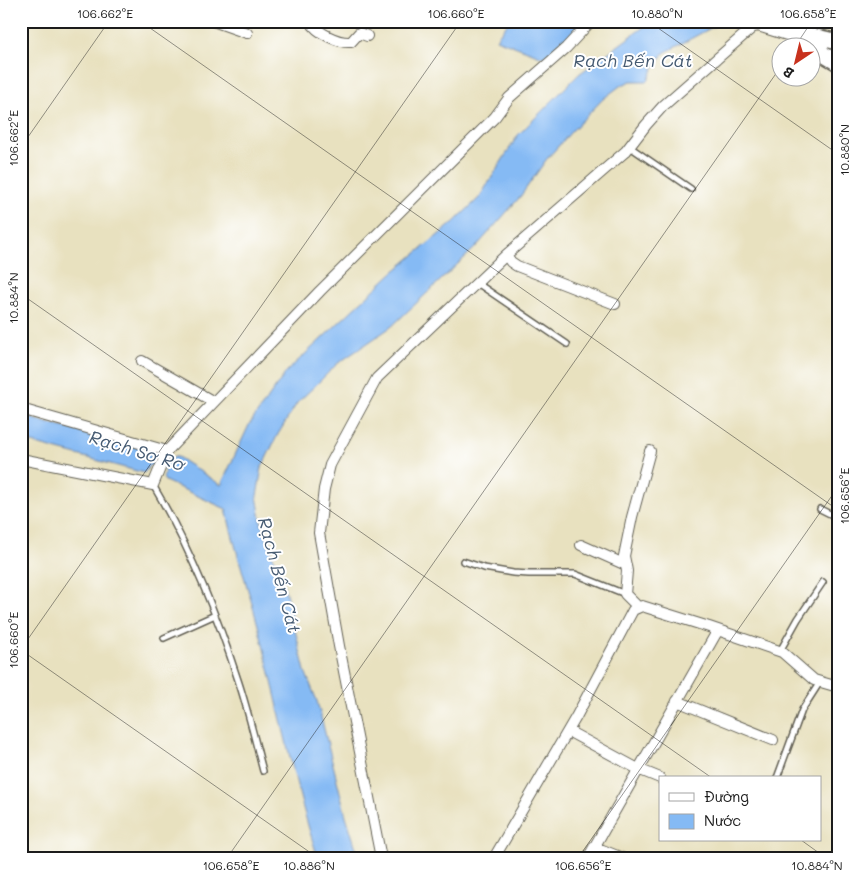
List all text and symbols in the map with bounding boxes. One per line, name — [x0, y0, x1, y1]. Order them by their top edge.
text: 106.662°E — [77, 5, 133, 21]
text: 106.660°E — [428, 5, 485, 21]
text: 10.880°N — [631, 5, 683, 21]
text: 106.658°E — [780, 5, 836, 21]
north arrow — [772, 38, 822, 88]
water label: Rạch Bến Cát — [573, 48, 693, 72]
text: B — [779, 63, 798, 84]
text: 106.662°E — [5, 110, 21, 166]
text: 10.880°N — [836, 124, 852, 176]
text: 10.884°N — [5, 272, 21, 324]
water label: Rạch Sơ Rơ — [87, 424, 190, 476]
text: 106.656°E — [836, 468, 852, 524]
water label: Rạch Bến Cát — [253, 514, 307, 636]
text: 106.660°E — [5, 611, 21, 668]
legend — [659, 776, 822, 842]
text: Đường — [704, 786, 749, 806]
text: Nước — [704, 810, 741, 830]
text: 106.658°E — [203, 857, 259, 873]
text: 10.886°N — [283, 857, 335, 873]
text: 106.656°E — [555, 857, 611, 873]
text: 10.884°N — [791, 857, 843, 873]

